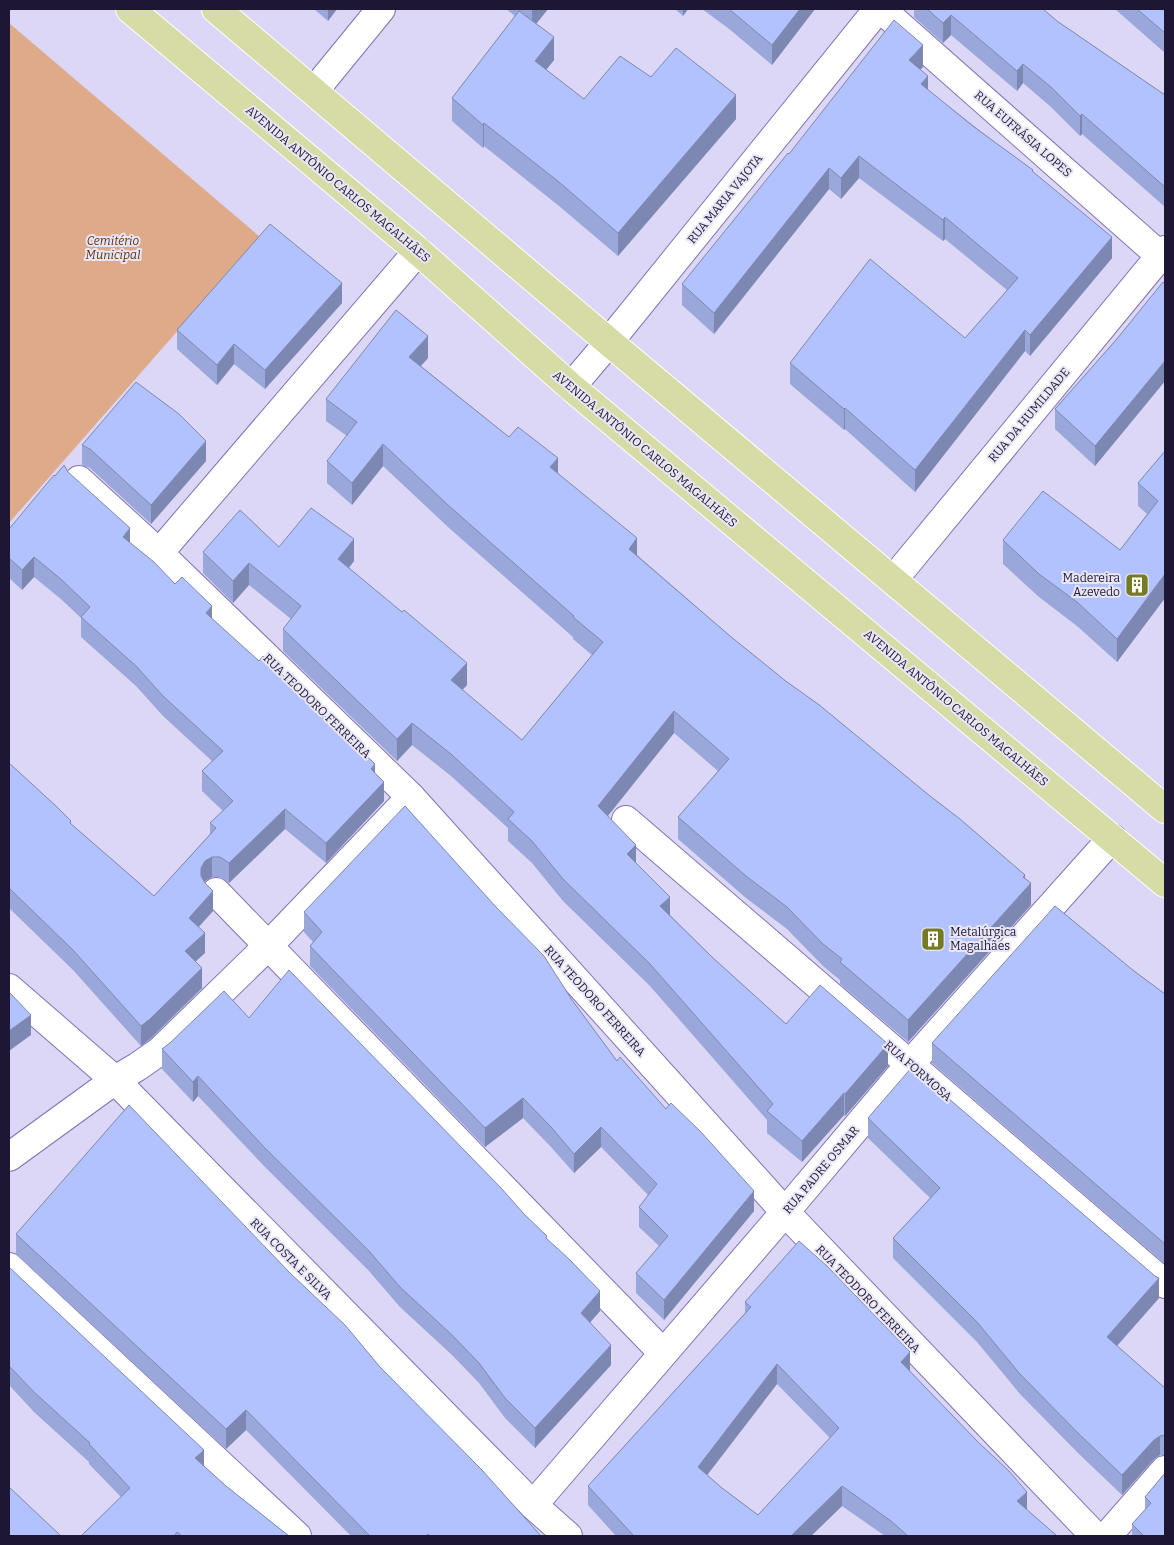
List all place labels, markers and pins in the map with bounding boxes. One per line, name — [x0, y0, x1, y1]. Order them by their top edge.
place label: Madereira Azevedo — [1063, 571, 1120, 599]
building icon: Madereira Azevedo — [1124, 572, 1150, 598]
place label: Metalúrgica Magalhães — [950, 925, 1017, 953]
building icon: Metalúrgica Magalhães — [920, 926, 946, 952]

